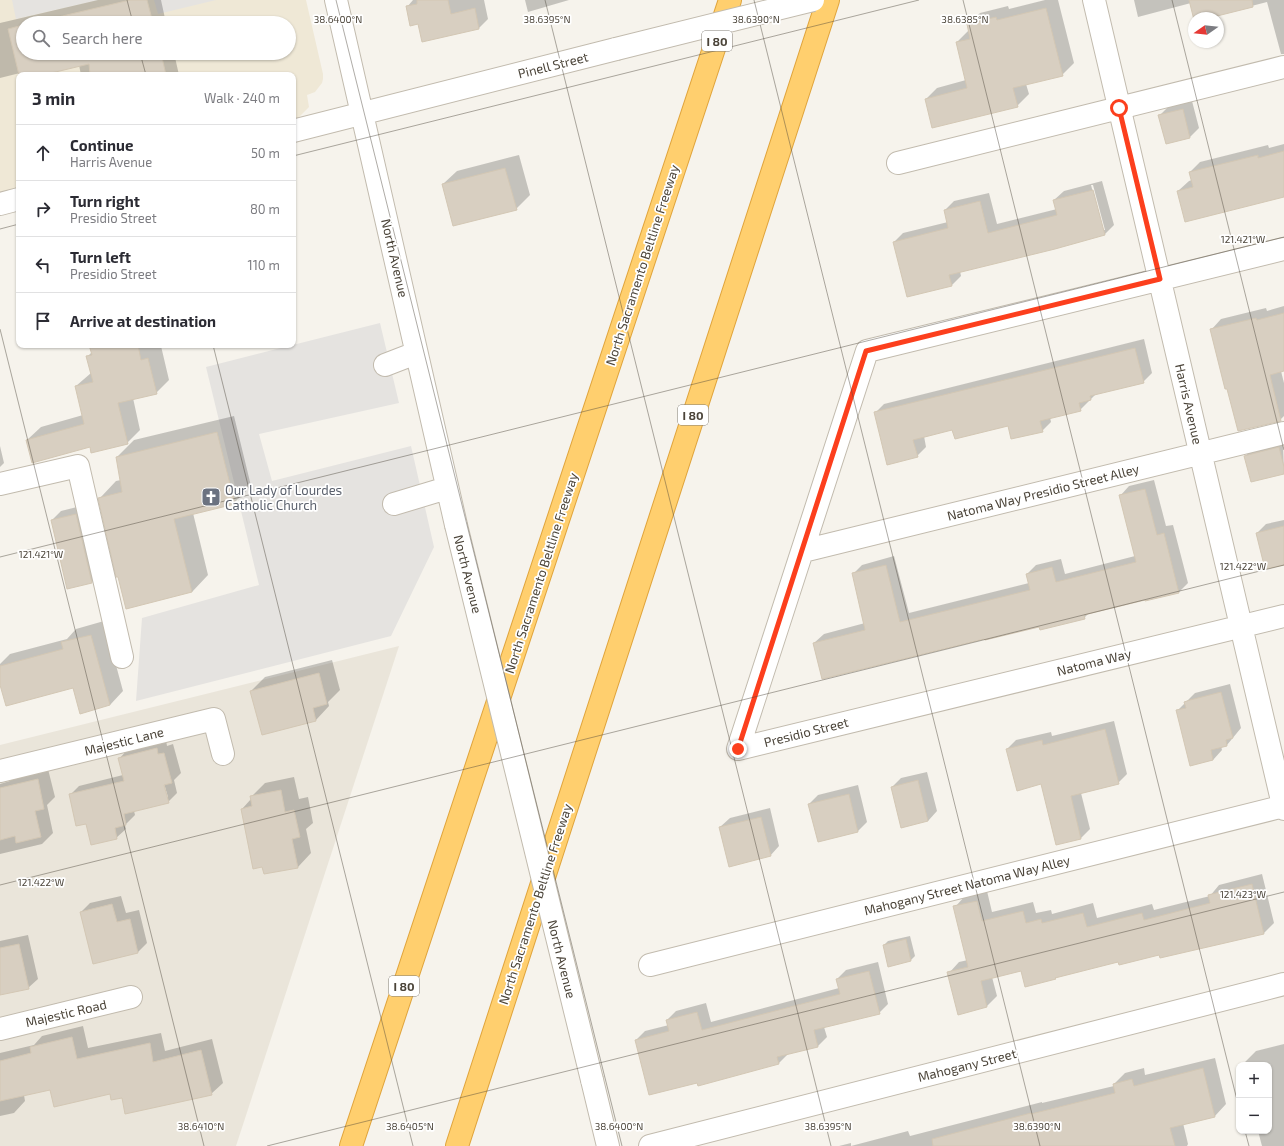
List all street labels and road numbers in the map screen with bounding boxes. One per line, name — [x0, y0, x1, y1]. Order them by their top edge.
road number: I 80 — [702, 31, 732, 51]
street label: Pinell Street — [516, 49, 590, 81]
street label: North Sacramento Beltline Freeway — [602, 162, 682, 367]
street label: North Avenue — [378, 217, 412, 299]
street label: Harris Avenue — [1172, 362, 1206, 446]
road number: I 80 — [678, 405, 708, 425]
street label: Natoma Way Presidio Street Alley — [945, 460, 1141, 524]
street label: North Sacramento Beltline Freeway — [501, 470, 581, 675]
street label: North Avenue — [451, 533, 485, 615]
street label: Natoma Way — [1055, 645, 1133, 679]
street label: Presidio Street — [762, 714, 850, 750]
street label: Majestic Lane — [83, 723, 165, 759]
street label: North Sacramento Beltline Freeway — [495, 801, 575, 1006]
street label: Mahogany Street Natoma Way Alley — [862, 852, 1072, 918]
street label: North Avenue — [545, 918, 579, 1000]
road number: I 80 — [389, 976, 419, 996]
street label: Majestic Road — [24, 996, 108, 1030]
street label: Mahogany Street — [916, 1045, 1018, 1085]

